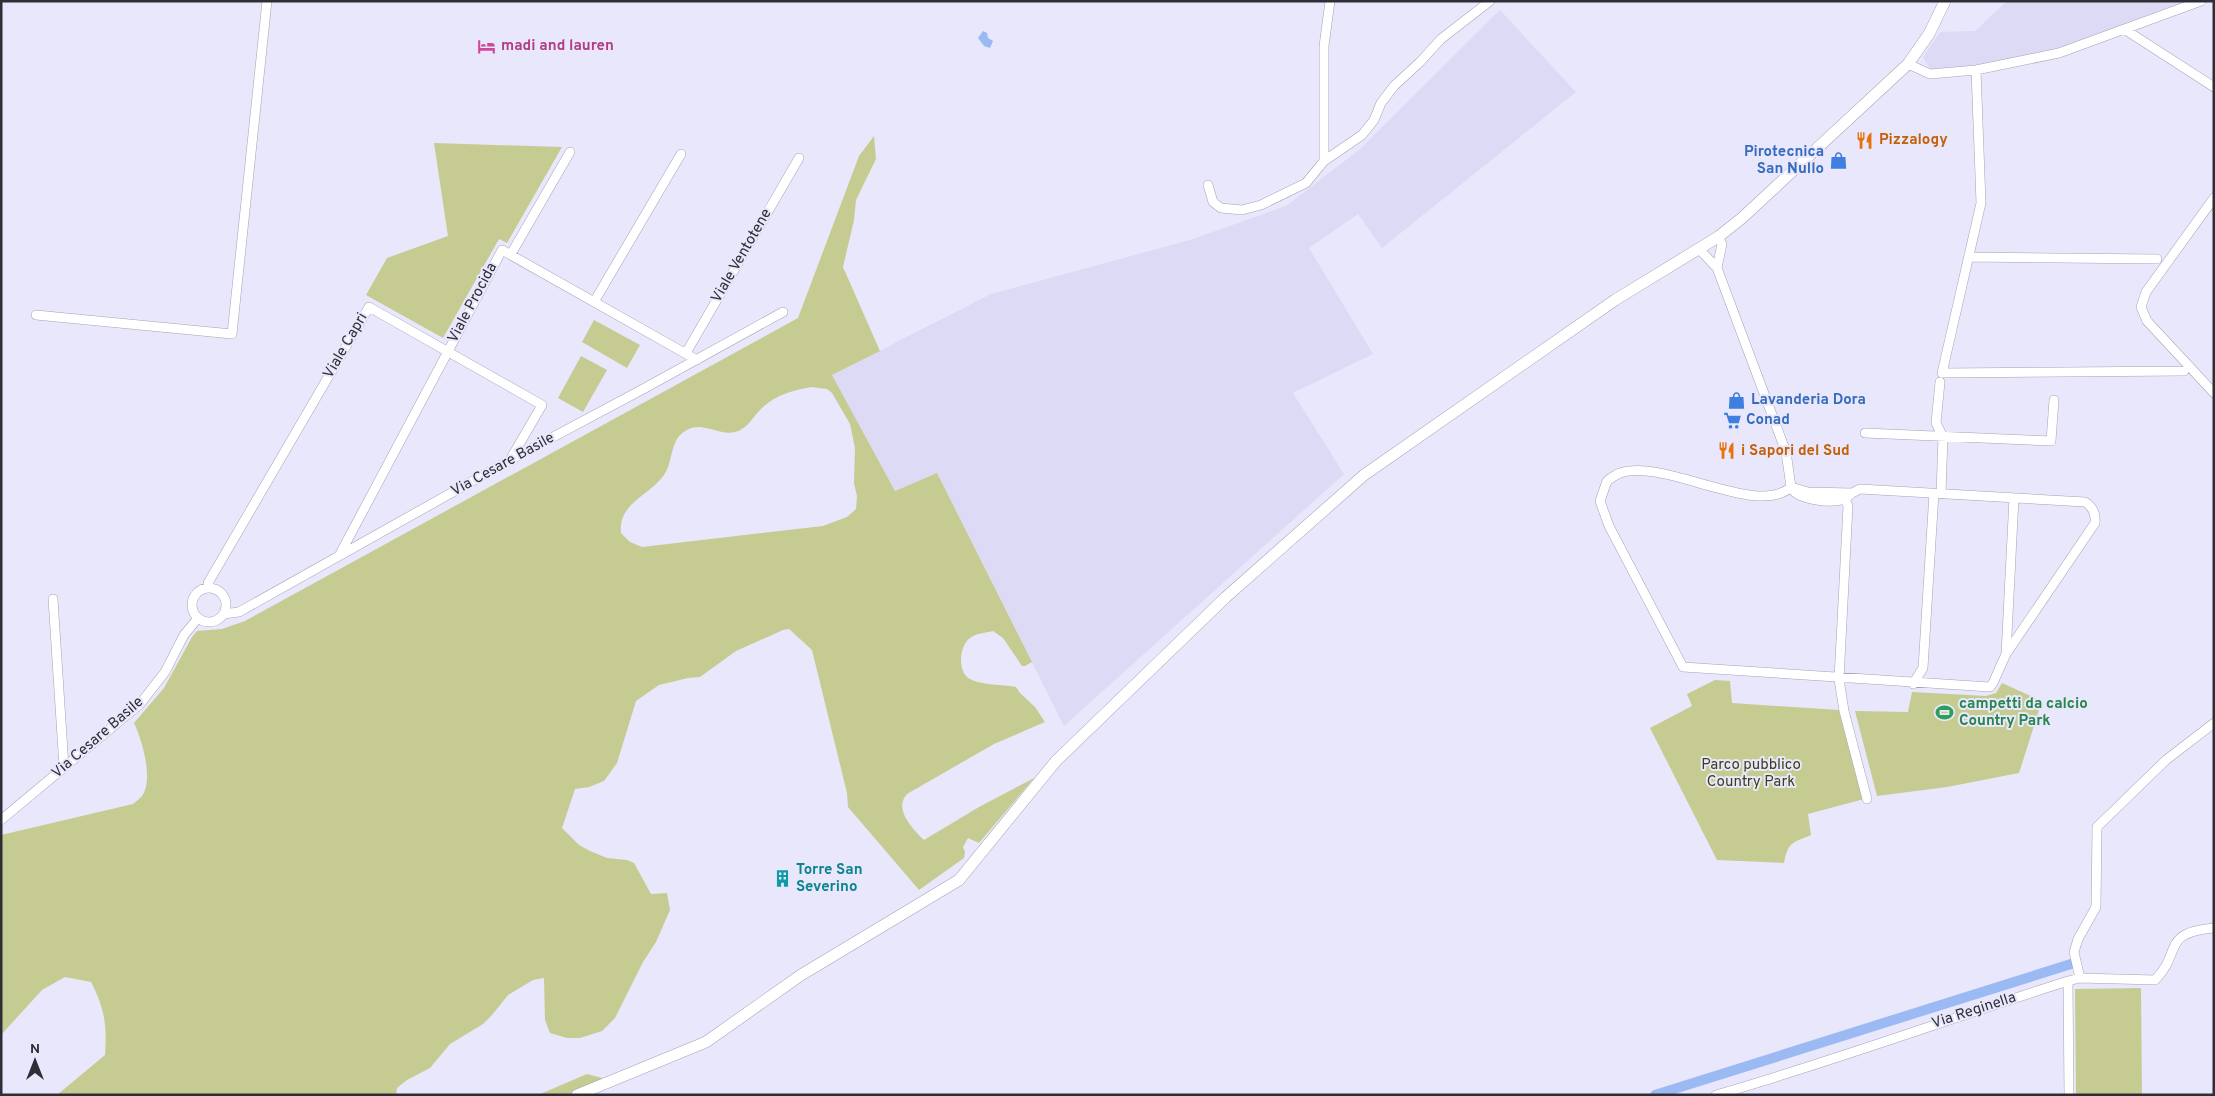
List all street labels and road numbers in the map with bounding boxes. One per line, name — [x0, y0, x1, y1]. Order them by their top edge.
street label: Viale Ventotene — [707, 206, 777, 306]
street label: Viale Procida — [444, 260, 502, 346]
street label: Viale Capri — [320, 310, 372, 382]
street label: Via Cesare Basile — [448, 429, 558, 501]
street label: Via Cesare Basile — [48, 693, 148, 783]
street label: Via Reginella — [1929, 988, 2019, 1034]

